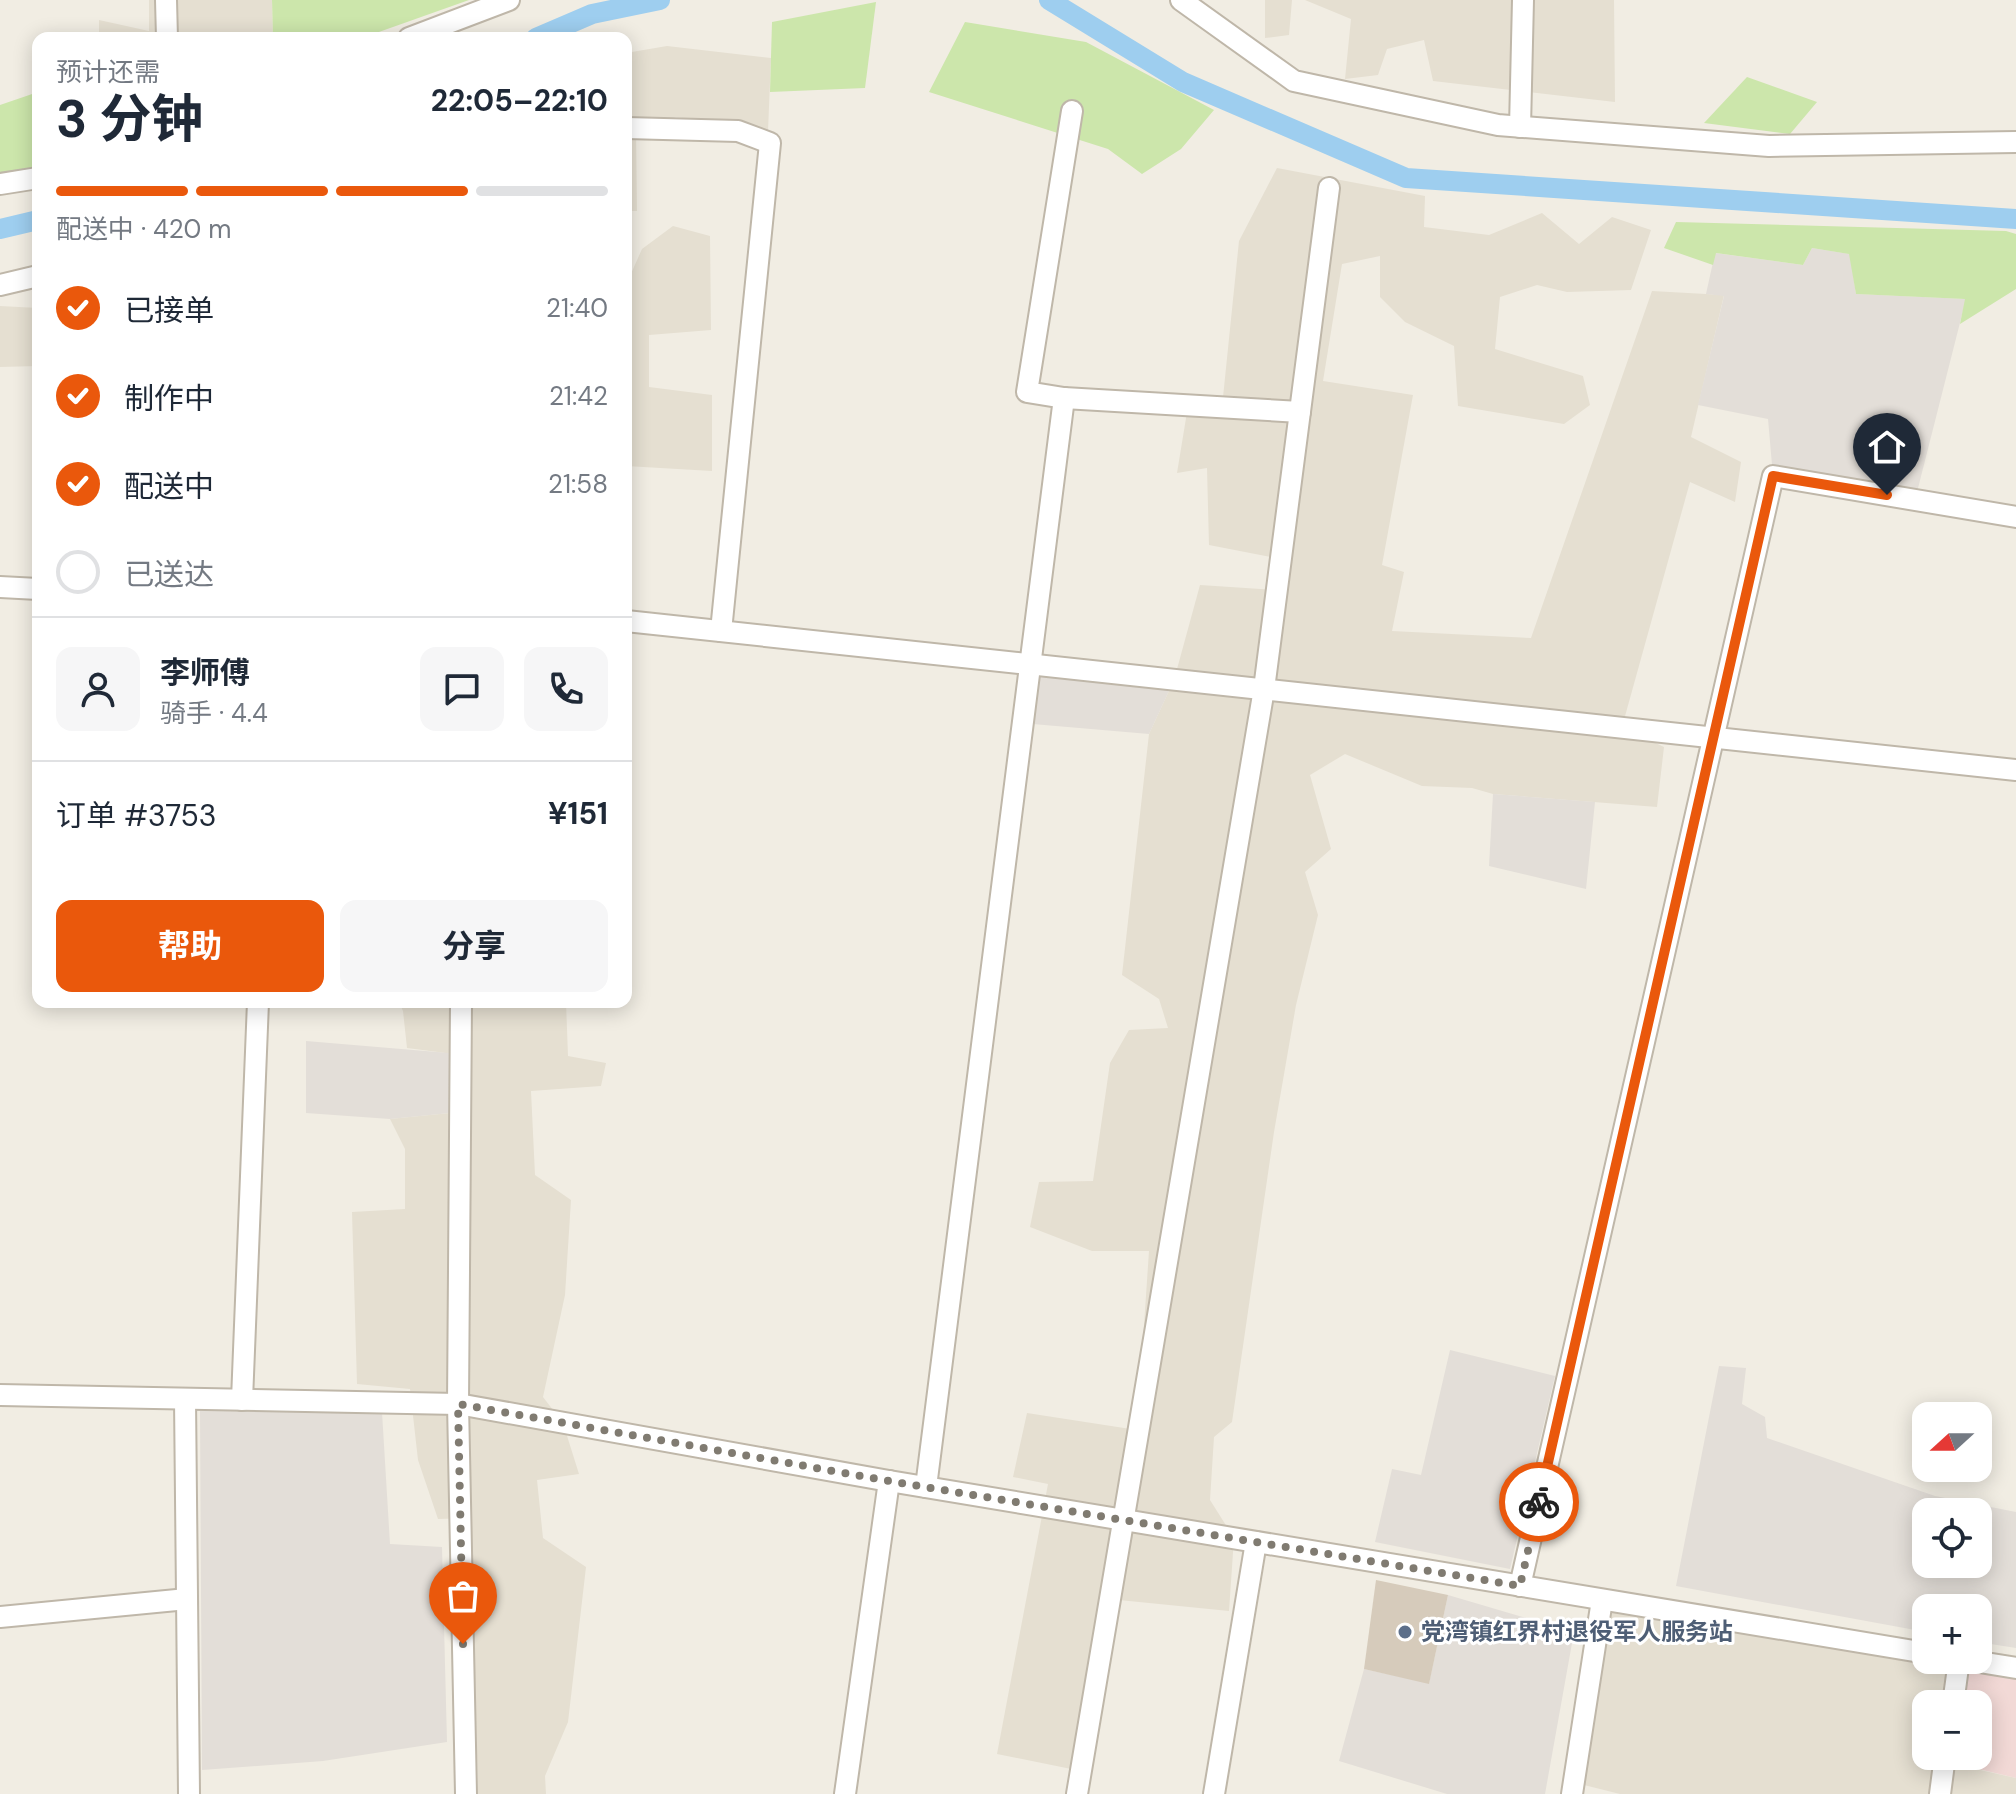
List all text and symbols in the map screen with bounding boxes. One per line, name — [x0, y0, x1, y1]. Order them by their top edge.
text: 预计还需 — [56, 55, 160, 89]
text: 22:05–22:10 — [431, 81, 608, 120]
text: 3 分钟 — [56, 85, 204, 153]
text: 配送中 · 420 m — [56, 212, 231, 246]
icon: check — [56, 286, 100, 330]
text: 已接单 — [124, 291, 214, 330]
text: 21:40 — [546, 291, 608, 325]
icon: check — [56, 374, 100, 418]
text: 制作中 — [124, 379, 214, 418]
text: 21:42 — [549, 379, 608, 413]
pin — [1853, 413, 1921, 495]
icon: home — [1865, 425, 1909, 469]
icon: check — [56, 462, 100, 506]
text: 配送中 — [124, 467, 214, 506]
text: 21:58 — [548, 467, 608, 501]
text: 已送达 — [124, 555, 214, 594]
button: person — [56, 647, 140, 731]
button: chat — [420, 647, 504, 731]
button: phone — [524, 647, 608, 731]
text: 李师傅 — [160, 653, 250, 692]
text: 骑手 · 4.4 — [160, 696, 268, 730]
text: ¥151 — [548, 794, 608, 833]
text: 订单 #3753 — [56, 796, 217, 835]
button: 帮助 — [56, 900, 324, 992]
button: 分享 — [340, 900, 608, 992]
north arrow — [1912, 1402, 1992, 1482]
map controls — [1912, 1402, 1992, 1770]
courier — [1499, 1462, 1579, 1542]
icon: bike — [1517, 1480, 1561, 1524]
button: locate — [1912, 1498, 1992, 1578]
pin — [429, 1562, 497, 1644]
icon: bag — [441, 1574, 485, 1618]
button: + — [1912, 1594, 1992, 1674]
place label: 党湾镇红界村退役军人服务站 — [1421, 1616, 1733, 1647]
marker: 党湾镇红界村退役军人服务站 — [1396, 1623, 1414, 1641]
button: − — [1912, 1690, 1992, 1770]

